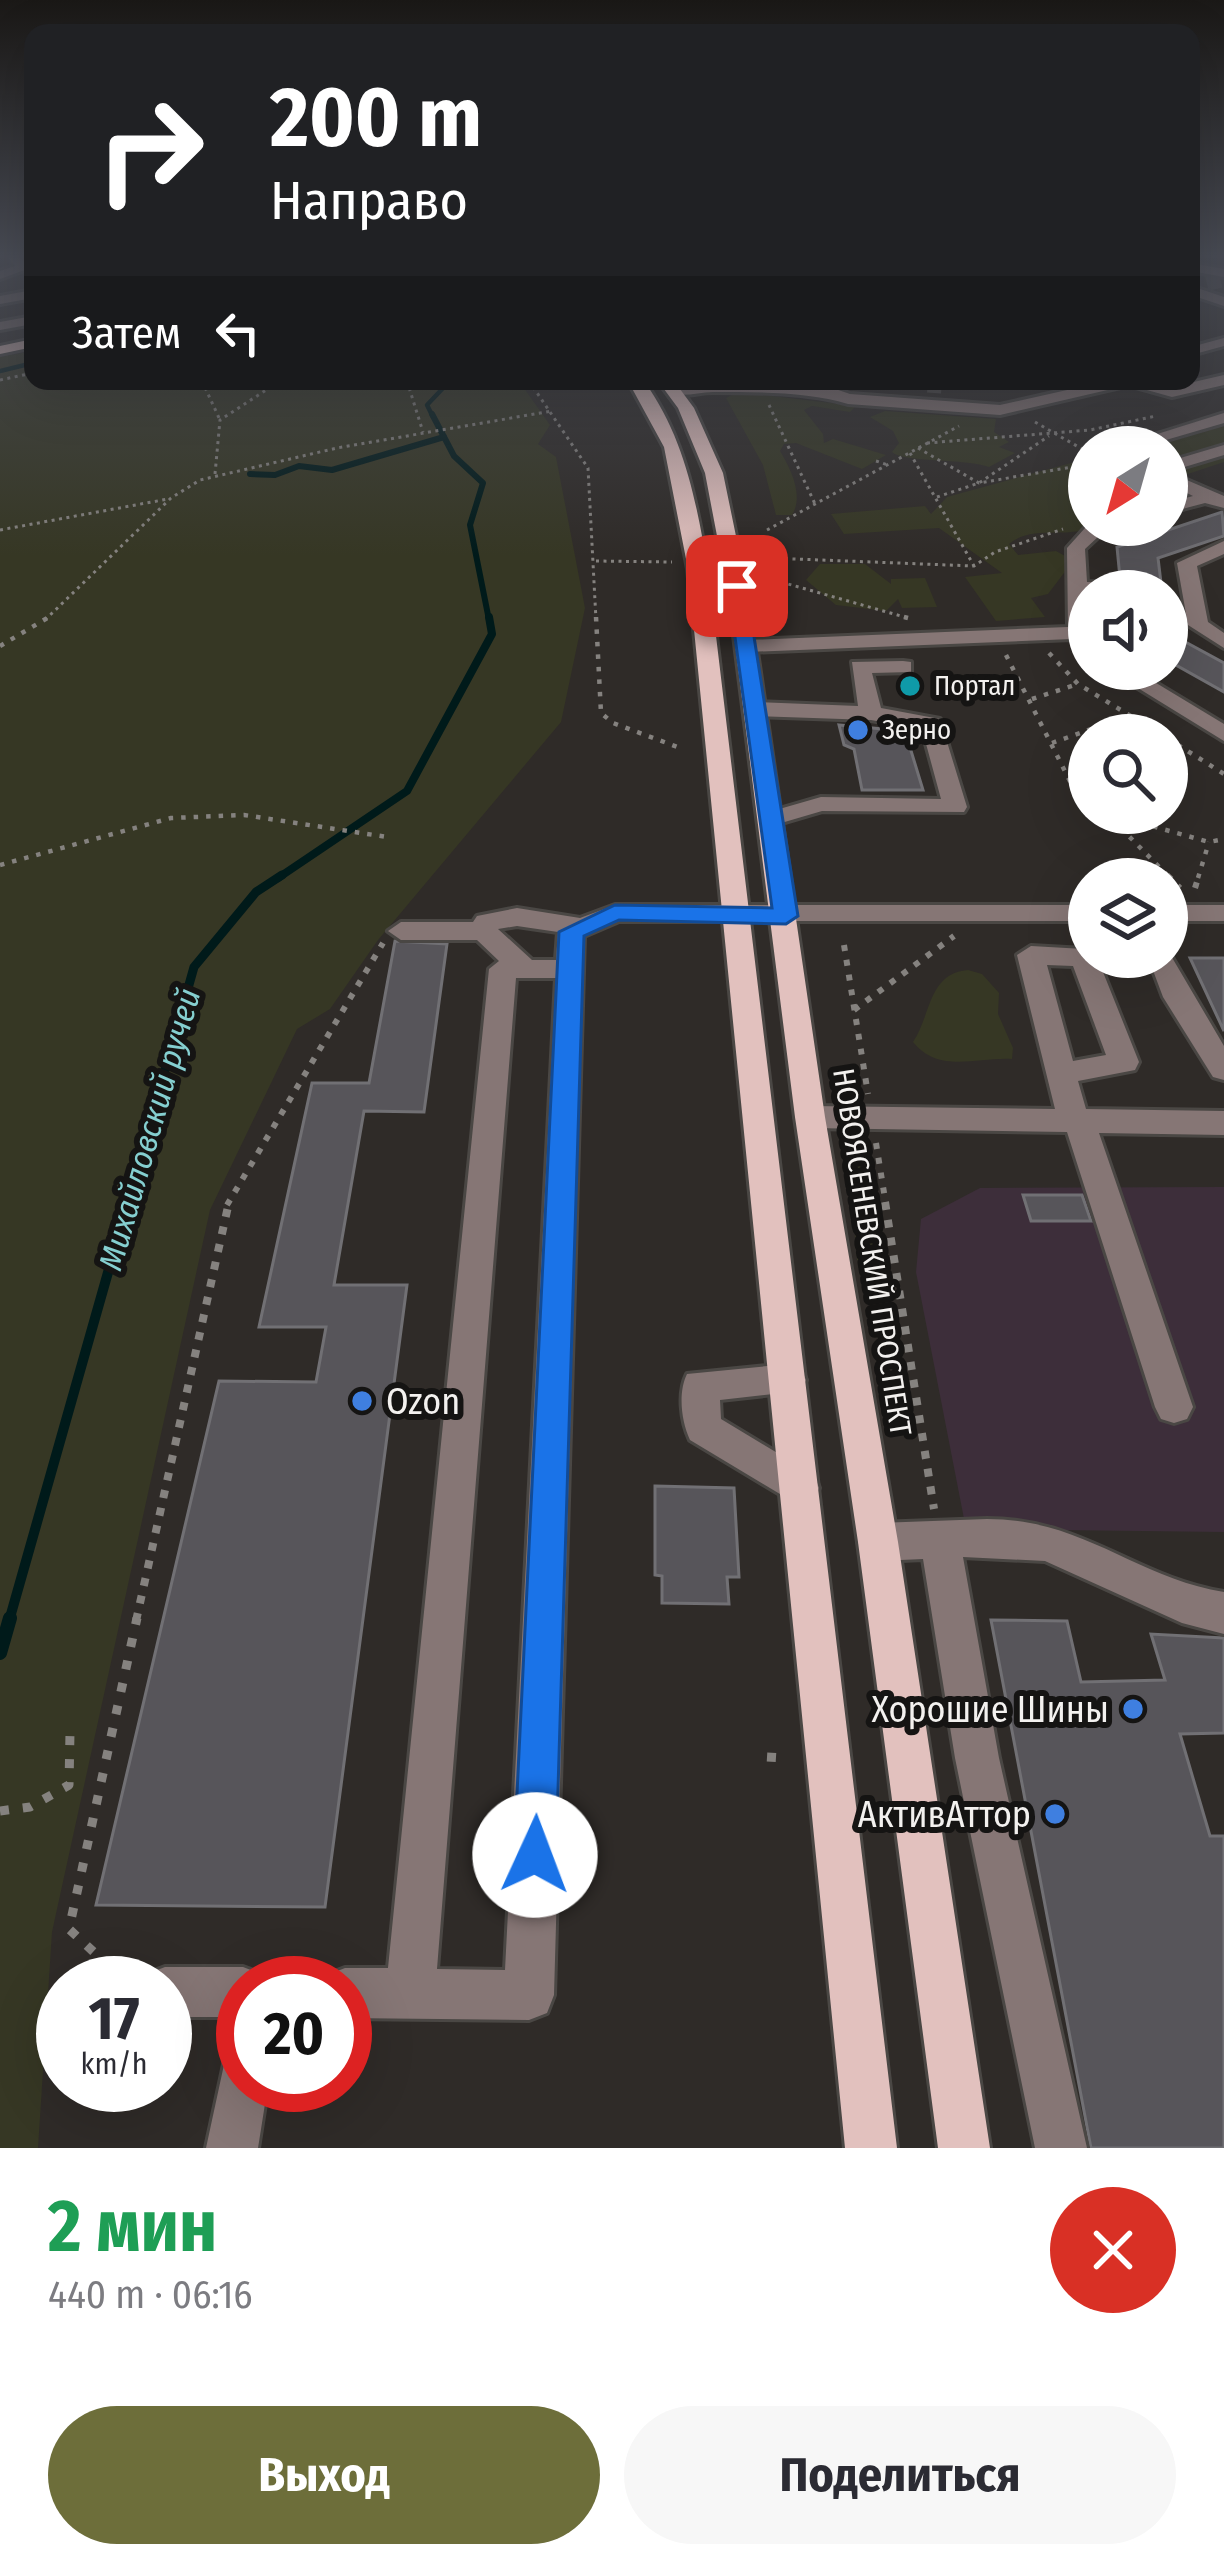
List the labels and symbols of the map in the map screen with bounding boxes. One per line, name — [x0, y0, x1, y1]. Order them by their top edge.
north arrow — [1068, 426, 1188, 546]
pin — [686, 535, 788, 637]
place label: Портал — [934, 670, 1015, 702]
marker: Портал — [897, 673, 923, 699]
place label: Зерно — [882, 714, 951, 746]
marker: Зерно — [845, 717, 871, 743]
water label: Михайловский ручей — [91, 984, 209, 1275]
street label: НОВОЯСЕНЕВСКИЙ ПРОСПЕКТ — [825, 1066, 919, 1438]
place label: Ozon — [386, 1380, 460, 1424]
marker: Ozon — [349, 1388, 375, 1414]
place label: Хорошие Шины — [871, 1688, 1109, 1732]
marker: Хорошие Шины — [1120, 1696, 1146, 1722]
position arrow — [472, 1792, 598, 1918]
place label: АктивАттор — [858, 1793, 1031, 1837]
marker: АктивАттор — [1042, 1801, 1068, 1827]
speed limit sign: 20 — [216, 1956, 372, 2112]

